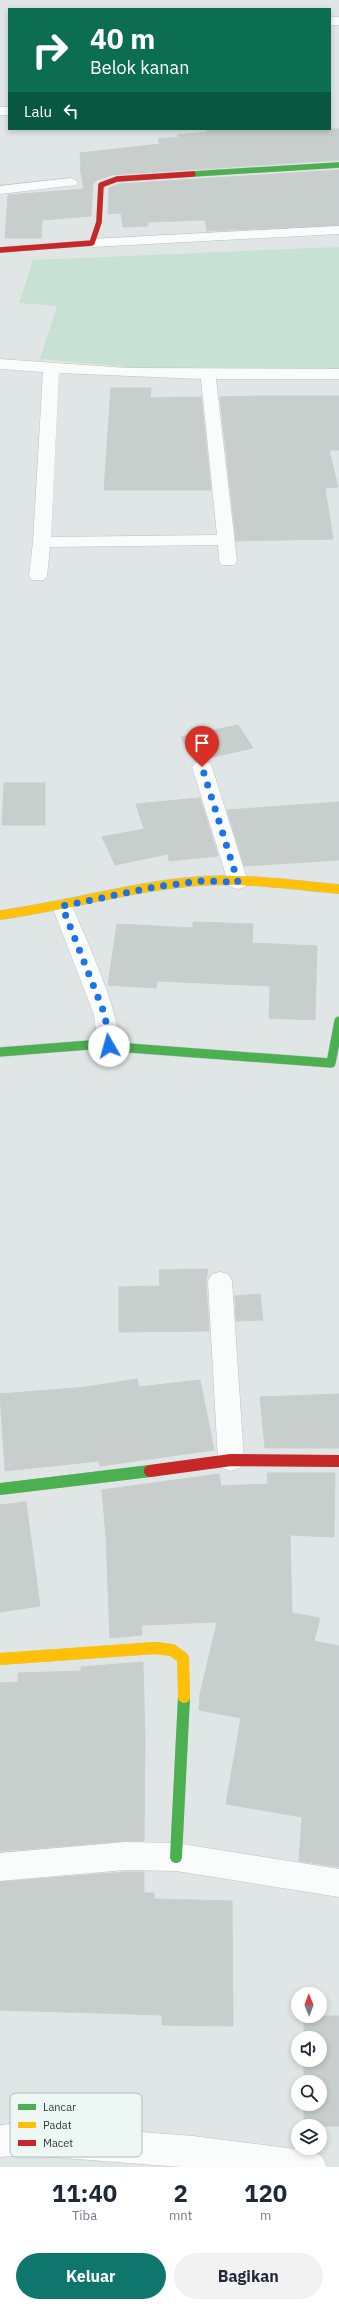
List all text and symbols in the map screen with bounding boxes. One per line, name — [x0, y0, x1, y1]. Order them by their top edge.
text: 40 m — [90, 20, 155, 57]
icon: right — [24, 24, 76, 76]
text: Belok kanan — [90, 56, 189, 79]
icon: left — [60, 100, 82, 122]
text: Lalu — [24, 102, 52, 121]
pin — [185, 726, 219, 767]
icon: arrive — [191, 732, 213, 754]
position arrow — [88, 1025, 130, 1067]
north arrow — [291, 1987, 327, 2023]
map controls — [291, 1987, 327, 2155]
button: sound — [291, 2031, 327, 2067]
button: search — [291, 2075, 327, 2111]
legend — [10, 2093, 142, 2157]
text: Lancar — [43, 2100, 76, 2114]
text: Padat — [43, 2118, 72, 2132]
button: layers — [291, 2119, 327, 2155]
text: Macet — [43, 2136, 73, 2150]
text: 11:40 — [52, 2177, 117, 2209]
text: 2 — [173, 2177, 188, 2209]
text: 120 — [244, 2177, 287, 2209]
text: Tiba — [72, 2207, 97, 2224]
text: mnt — [169, 2207, 192, 2224]
text: m — [260, 2207, 271, 2224]
button: Keluar — [16, 2253, 166, 2299]
button: Bagikan — [174, 2253, 323, 2299]

